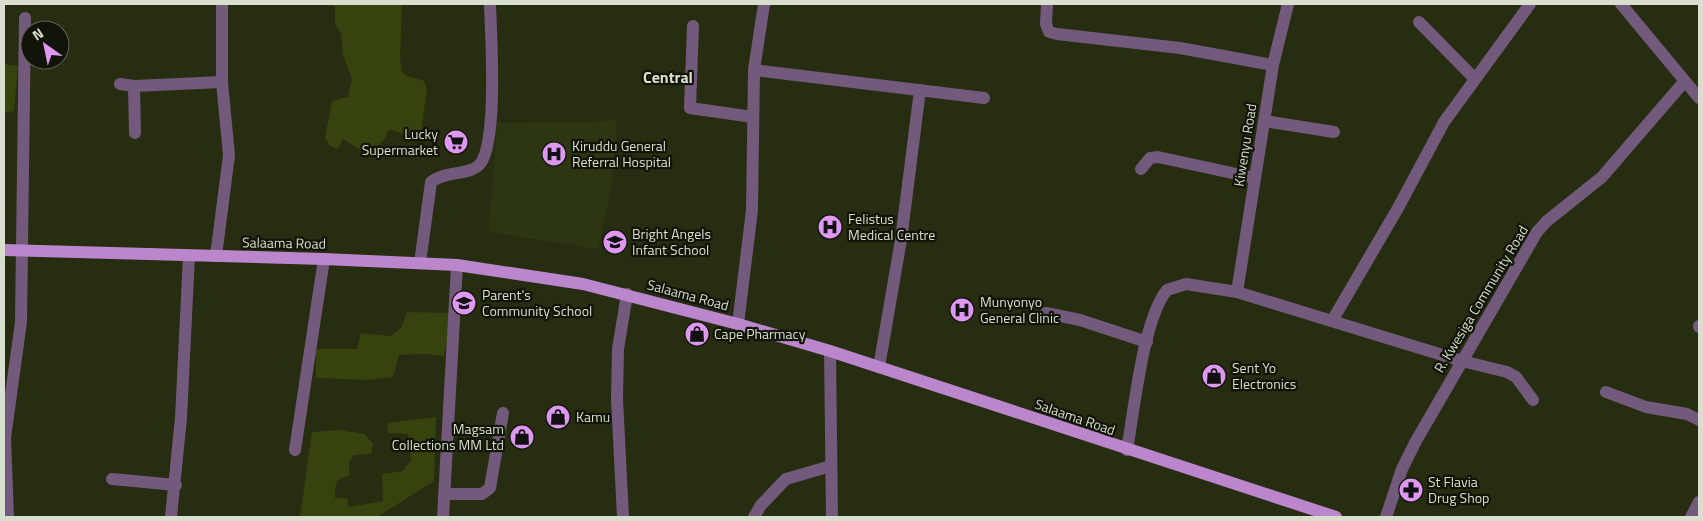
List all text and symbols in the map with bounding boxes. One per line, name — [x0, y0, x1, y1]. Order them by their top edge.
north arrow — [20, 20, 70, 70]
text: N — [28, 22, 47, 45]
district label: Central — [643, 65, 693, 89]
street label: Kiwenyu Road — [1228, 102, 1261, 188]
place label: Lucky Supermarket — [362, 123, 438, 160]
supermarket icon: Lucky Supermarket — [443, 129, 469, 155]
place label: Kiruddu General Referral Hospital — [572, 135, 671, 172]
hospital icon: Kiruddu General Referral Hospital — [541, 141, 567, 167]
place label: Felistus Medical Centre — [848, 208, 935, 245]
hospital icon: Felistus Medical Centre — [817, 214, 843, 240]
street label: R. Kwesiga Community Road — [1428, 221, 1533, 376]
place label: Bright Angels Infant School — [632, 223, 711, 260]
school or university icon: Bright Angels Infant School — [602, 229, 628, 255]
street label: Salaama Road — [242, 231, 326, 254]
street label: Salaama Road — [645, 274, 731, 316]
place label: Parent's Community School — [482, 284, 592, 321]
school or university icon: Parent's Community School — [451, 290, 477, 316]
place label: Munyonyo General Clinic — [980, 291, 1059, 328]
hospital icon: Munyonyo General Clinic — [949, 297, 975, 323]
shop icon: Cape Pharmacy — [684, 321, 710, 347]
place label: Cape Pharmacy — [714, 323, 806, 344]
place label: Sent Yo Electronics — [1232, 357, 1296, 394]
shop icon: Sent Yo Electronics — [1201, 363, 1227, 389]
street label: Salaama Road — [1032, 393, 1118, 440]
shop icon: Kamu — [545, 404, 571, 430]
place label: Kamu — [576, 406, 610, 427]
place label: Magsam Collections MM Ltd — [392, 418, 504, 455]
shop icon: Magsam Collections MM Ltd — [509, 424, 535, 450]
place label: St Flavia Drug Shop — [1428, 471, 1489, 508]
pharmacy icon: St Flavia Drug Shop — [1398, 477, 1424, 503]

